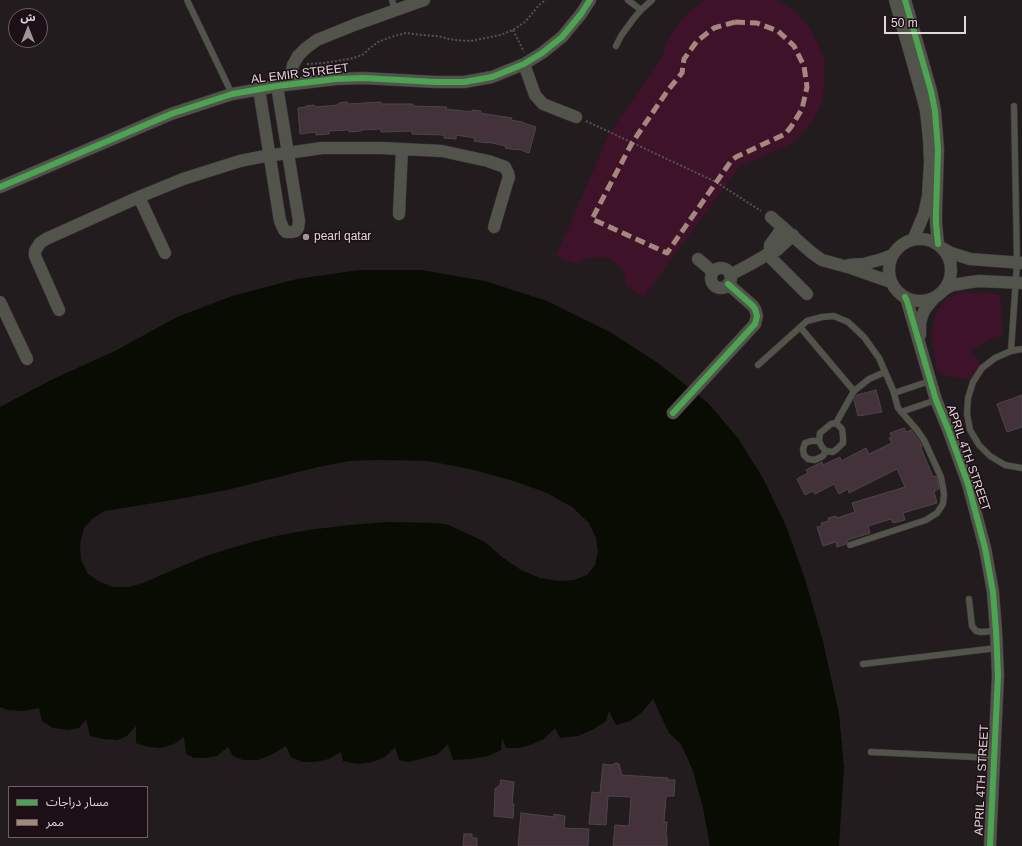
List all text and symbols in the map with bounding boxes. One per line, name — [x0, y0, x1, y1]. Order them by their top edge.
north arrow — [8, 8, 48, 48]
scale bar — [886, 8, 968, 34]
text: ش — [20, 11, 36, 23]
text: 50 m — [891, 16, 918, 30]
street label: AL EMIR STREET — [250, 61, 350, 87]
place label: pearl qatar — [314, 230, 371, 244]
marker: pearl qatar — [301, 232, 311, 242]
street label: APRIL 4TH STREET — [943, 403, 993, 513]
street label: APRIL 4TH STREET — [972, 724, 992, 836]
legend — [8, 786, 148, 838]
text: مسار دراجات — [46, 795, 109, 809]
text: ممر — [46, 815, 64, 829]

